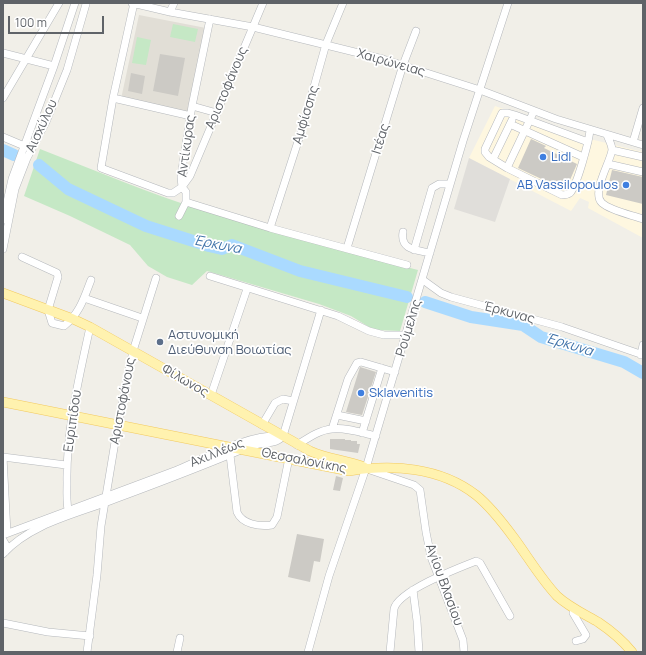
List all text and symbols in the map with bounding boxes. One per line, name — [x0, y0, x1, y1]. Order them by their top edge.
scale bar — [10, 8, 106, 34]
text: 100 m — [15, 14, 47, 31]
street label: Αριστοφάνους — [203, 44, 251, 132]
street label: Χαιρώνειας — [355, 46, 427, 80]
street label: Αμφίσσης — [290, 84, 322, 146]
street label: Αισχύλου — [23, 97, 61, 155]
street label: Αντίκυρας — [175, 114, 199, 178]
street label: Ιτέας — [369, 122, 393, 156]
place label: Lidl — [551, 149, 571, 165]
marker: Lidl — [538, 152, 548, 162]
place label: AB Vassilopoulos — [517, 177, 618, 193]
marker: AB Vassilopoulos — [621, 180, 631, 190]
water label: Έρκυνα — [191, 232, 243, 258]
street label: Ρούμελης — [393, 298, 425, 358]
street label: Έρκυνας — [482, 299, 536, 327]
place label: Αστυνομική Διεύθυνση Βοιωτίας — [168, 327, 292, 358]
water label: Έρκυνα — [543, 330, 595, 360]
marker: Αστυνομική Διεύθυνση Βοιωτίας — [155, 337, 165, 347]
street label: Αριστοφάνους — [107, 356, 139, 446]
street label: Φίλωνος — [159, 361, 211, 401]
place label: Sklavenitis — [369, 385, 433, 401]
marker: Sklavenitis — [356, 388, 366, 398]
street label: Ευριπίδου — [61, 389, 85, 453]
street label: Αχιλλέως — [188, 435, 246, 471]
street label: Θεσσαλονίκης — [260, 445, 348, 477]
street label: Αγίου Βλασίου — [422, 542, 466, 628]

